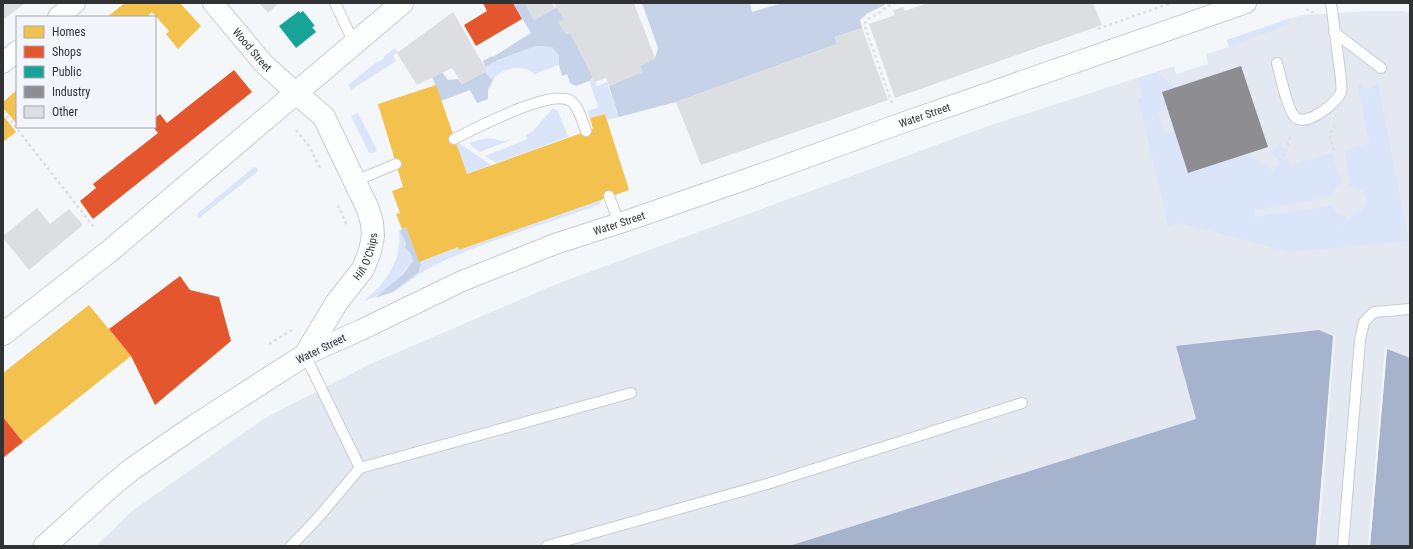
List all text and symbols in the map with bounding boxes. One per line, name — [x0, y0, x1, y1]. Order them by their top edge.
legend — [16, 16, 156, 128]
text: Homes — [52, 25, 86, 39]
street label: Wood Street — [230, 25, 274, 74]
text: Shops — [52, 45, 81, 59]
text: Public — [52, 65, 82, 79]
text: Industry — [52, 85, 90, 99]
street label: Water Street — [897, 100, 952, 130]
text: Other — [52, 105, 78, 119]
street label: Water Street — [592, 208, 647, 238]
street label: Hill O'Chips — [350, 232, 380, 283]
street label: Water Street — [294, 331, 348, 367]

